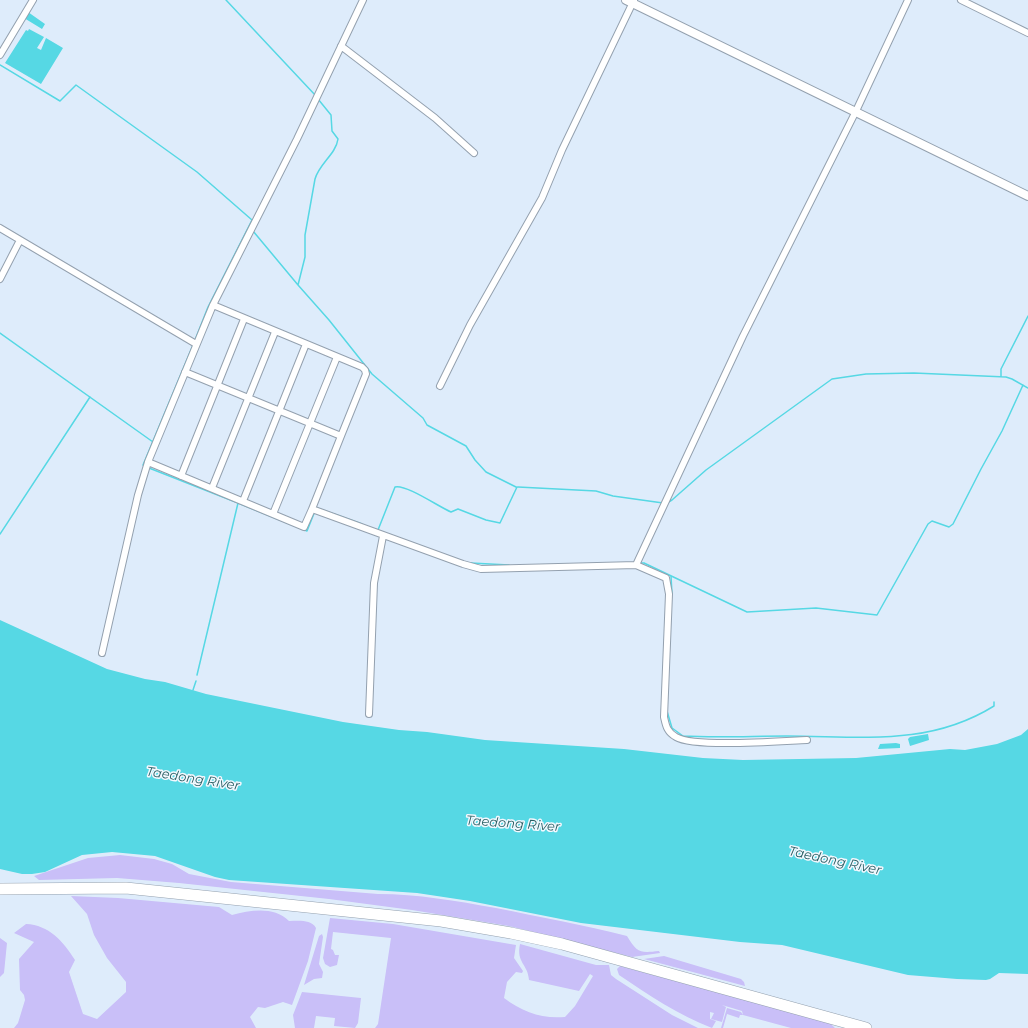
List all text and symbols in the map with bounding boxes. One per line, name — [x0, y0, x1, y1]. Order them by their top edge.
water label: Taedong River — [145, 764, 241, 794]
water label: Taedong River — [465, 813, 561, 835]
water label: Taedong River — [787, 844, 883, 878]

